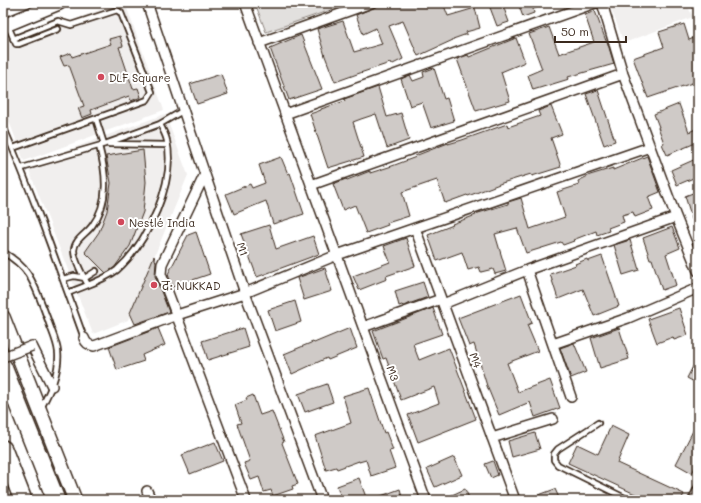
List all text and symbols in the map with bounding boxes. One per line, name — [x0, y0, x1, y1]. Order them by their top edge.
scale bar — [555, 18, 626, 44]
text: 50 m — [561, 23, 589, 39]
place label: DLF Square — [109, 70, 171, 85]
marker: DLF Square — [96, 72, 106, 82]
place label: Nestlé India — [129, 215, 195, 230]
marker: Nestlé India — [116, 217, 126, 227]
street label: M1 — [234, 240, 252, 258]
place label: द: NUKKAD — [161, 278, 221, 293]
marker: द: NUKKAD — [149, 280, 159, 290]
street label: M4 — [466, 350, 486, 370]
street label: M3 — [383, 363, 403, 383]

